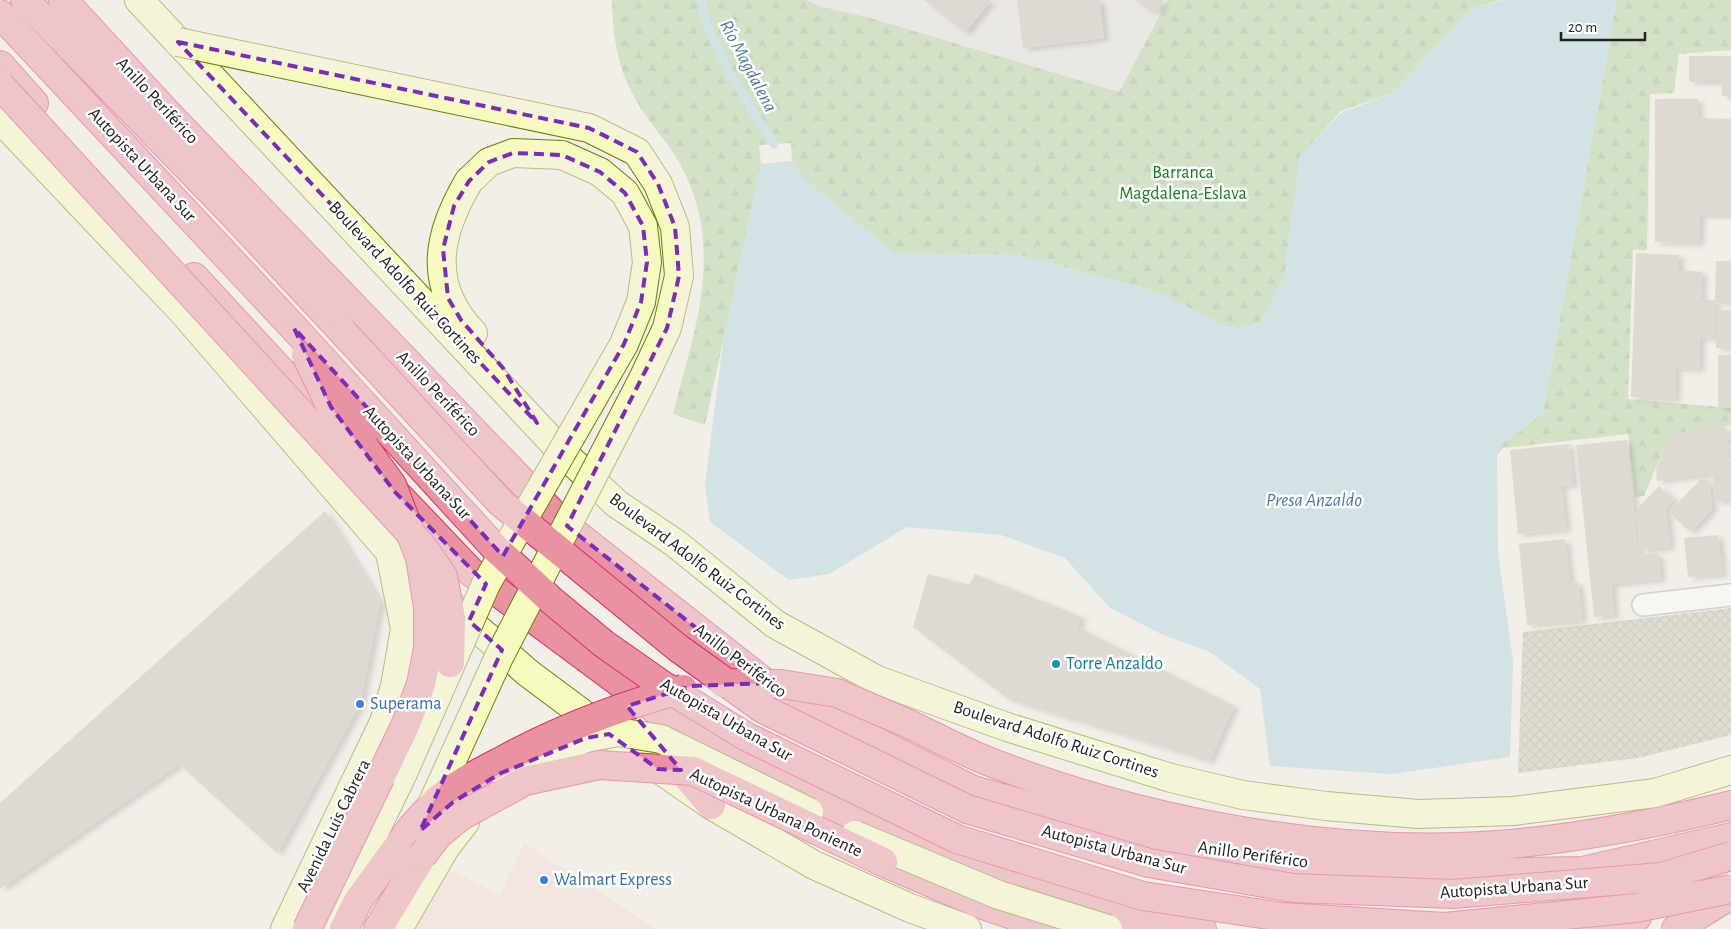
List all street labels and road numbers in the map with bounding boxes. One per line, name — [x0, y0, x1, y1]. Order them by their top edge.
street label: Anillo Periférico — [113, 54, 202, 148]
street label: Autopista Urbana Sur — [85, 104, 199, 226]
street label: Boulevard Adolfo Ruiz Cortines — [325, 198, 485, 368]
street label: Anillo Periférico — [393, 348, 483, 440]
street label: Autopista Urbana Sur — [360, 402, 474, 524]
street label: Boulevard Adolfo Ruiz Cortines — [606, 490, 788, 634]
street label: Anillo Periférico — [690, 620, 790, 702]
street label: Autopista Urbana Sur — [657, 675, 795, 765]
street label: Boulevard Adolfo Ruiz Cortines — [951, 698, 1161, 782]
street label: Avenida Luis Cabrera — [294, 757, 374, 895]
street label: Autopista Urbana Poniente — [687, 765, 865, 861]
street label: Autopista Urbana Sur — [1040, 822, 1188, 878]
street label: Anillo Periférico — [1197, 838, 1309, 872]
street label: Autopista Urbana Sur — [1439, 874, 1589, 902]

